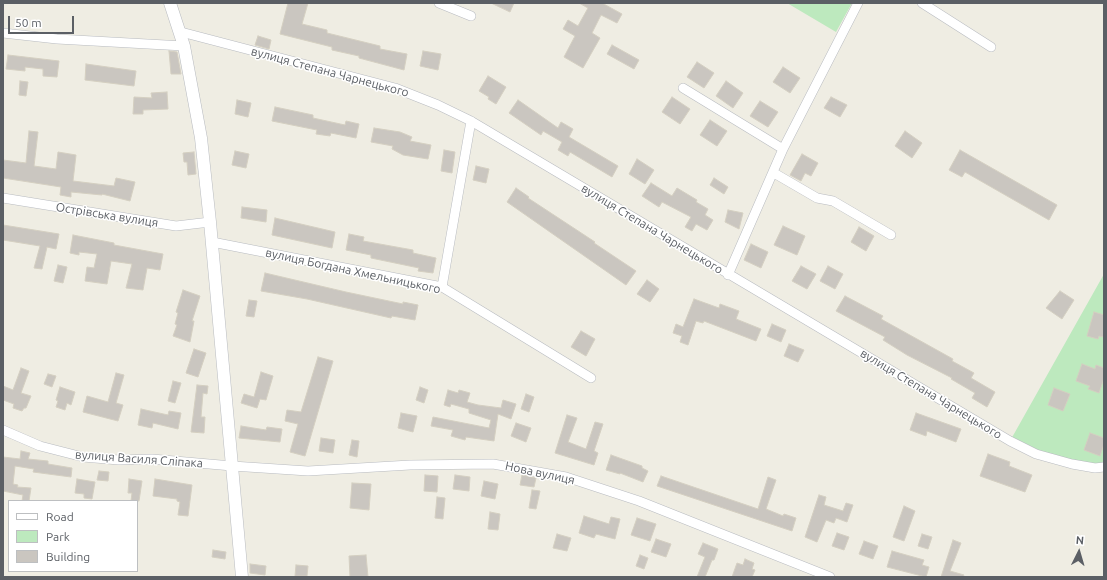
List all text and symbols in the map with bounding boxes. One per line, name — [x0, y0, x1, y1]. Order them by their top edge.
scale bar — [10, 8, 76, 34]
text: 50 m — [15, 16, 42, 29]
street label: вулиця Степана Чарнецького — [250, 44, 410, 100]
street label: вулиця Степана Чарнецького — [579, 181, 725, 277]
street label: Острівська вулиця — [55, 200, 159, 230]
street label: вулиця Богдана Хмельницького — [264, 245, 442, 297]
street label: вулиця Степана Чарнецького — [858, 346, 1004, 442]
street label: вулиця Василя Сліпака — [75, 447, 203, 471]
street label: Нова вулиця — [504, 459, 576, 487]
legend — [8, 500, 138, 572]
text: Road — [46, 510, 74, 523]
text: Park — [46, 530, 70, 543]
north arrow — [1059, 532, 1099, 572]
text: N — [1075, 534, 1085, 546]
text: Building — [46, 550, 90, 563]

